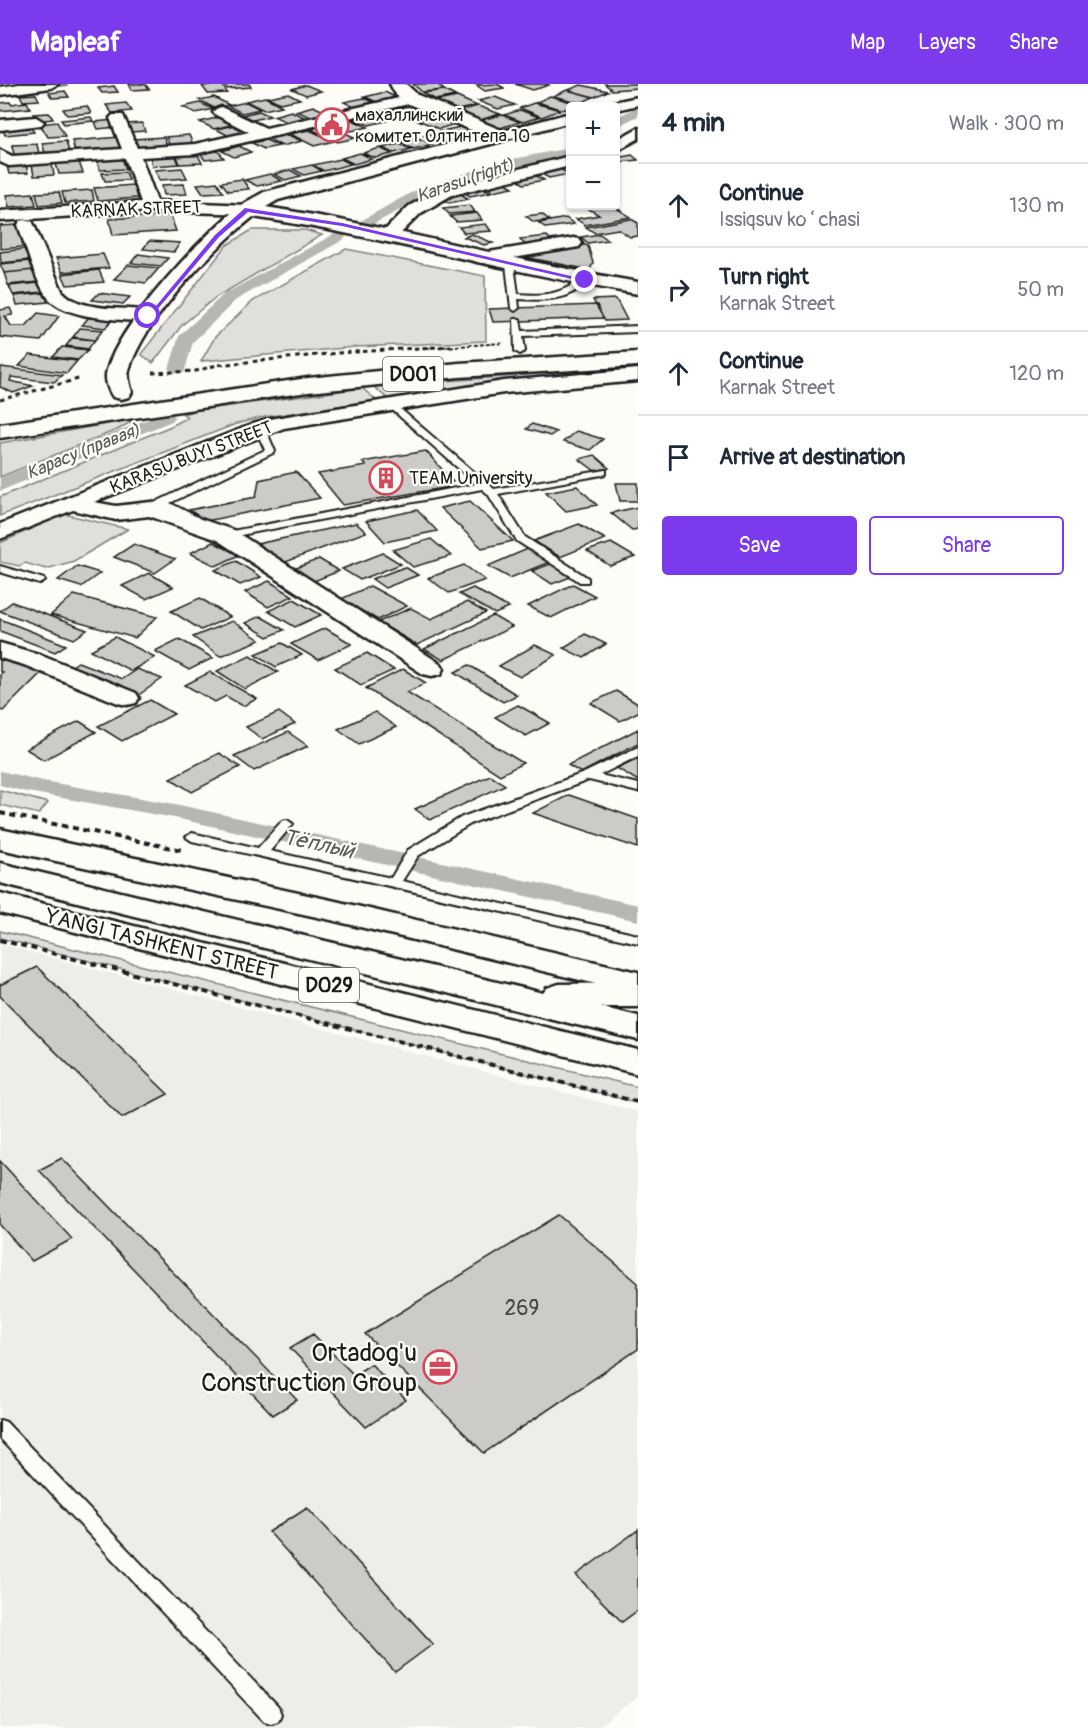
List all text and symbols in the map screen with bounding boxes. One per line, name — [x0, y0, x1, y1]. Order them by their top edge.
text: Mapleaf — [30, 25, 121, 60]
text: Map — [850, 29, 885, 56]
text: Layers — [918, 29, 976, 56]
text: Share — [1009, 29, 1058, 56]
map controls — [566, 102, 620, 210]
button: + — [566, 102, 620, 156]
place label: махаллинский комитет Олтинтепа 10 — [355, 104, 530, 148]
public building icon: махаллинский комитет Олтинтепа 10 — [314, 107, 350, 143]
text: 4 min — [662, 107, 725, 139]
text: Walk · 300 m — [949, 111, 1064, 136]
water label: Karasu (right) — [414, 153, 517, 208]
button: − — [566, 156, 620, 210]
text: Continue — [719, 179, 803, 207]
icon: ahead — [662, 189, 695, 222]
text: 130 m — [1009, 193, 1064, 218]
street label: KARNAK STREET — [70, 196, 202, 223]
text: Issiqsuv koʻchasi — [719, 207, 860, 232]
text: Turn right — [719, 263, 809, 291]
route end — [571, 266, 597, 292]
icon: right — [662, 273, 695, 306]
text: 50 m — [1017, 277, 1064, 302]
text: Karnak Street — [719, 291, 835, 316]
route start — [134, 302, 160, 328]
text: Continue — [719, 347, 803, 375]
road number: D001 — [383, 357, 443, 391]
icon: ahead — [662, 357, 695, 390]
text: 120 m — [1009, 361, 1064, 386]
text: Karnak Street — [719, 375, 835, 400]
street label: KARASU BUYI STREET — [107, 416, 276, 499]
water label: Карасу (правая) — [23, 418, 143, 485]
icon: arrive — [662, 441, 695, 474]
text: Arrive at destination — [719, 443, 905, 471]
building icon: TEAM University — [368, 460, 404, 496]
place label: TEAM University — [409, 467, 533, 490]
button: Save — [662, 516, 857, 575]
button: Share — [869, 516, 1064, 575]
water label: Тёплый — [281, 823, 359, 866]
street label: YANGI TASHKENT STREET — [42, 902, 281, 987]
road number: D029 — [299, 968, 359, 1002]
house number: 269 — [505, 1295, 539, 1322]
place label: Ortadog'u Construction Group — [201, 1337, 417, 1399]
office icon: Ortadog'u Construction Group — [422, 1349, 458, 1385]

